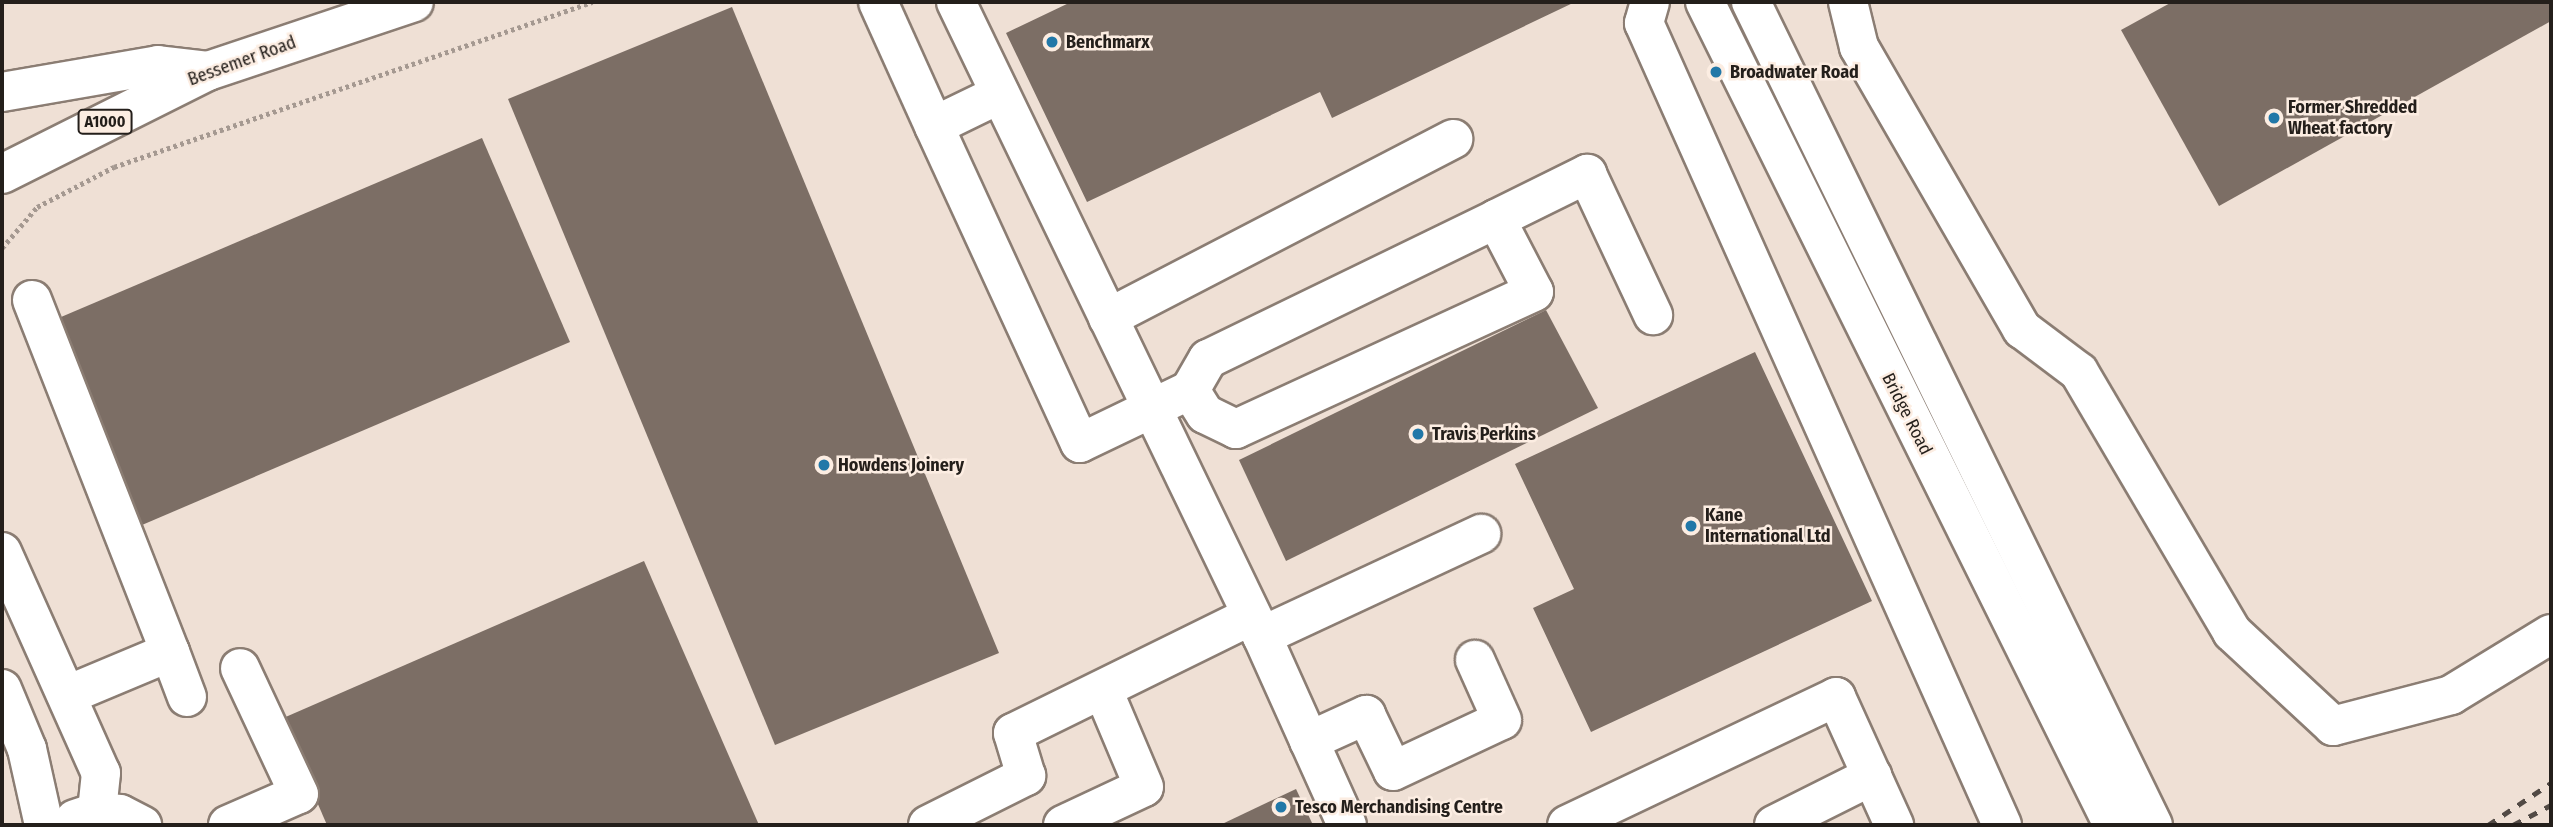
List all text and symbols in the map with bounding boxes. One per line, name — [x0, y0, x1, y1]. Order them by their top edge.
street label: Bessemer Road — [185, 31, 299, 91]
place label: Benchmarx — [1066, 31, 1150, 53]
marker: Benchmarx — [1044, 34, 1060, 50]
place label: Broadwater Road — [1730, 61, 1859, 83]
marker: Broadwater Road — [1708, 64, 1724, 80]
place label: Former Shredded Wheat factory — [2288, 97, 2417, 140]
road number: A1000 — [77, 110, 133, 134]
marker: Former Shredded Wheat factory — [2266, 110, 2282, 126]
street label: Bridge Road — [1877, 369, 1937, 459]
place label: Travis Perkins — [1432, 423, 1536, 445]
marker: Travis Perkins — [1410, 426, 1426, 442]
place label: Howdens Joinery — [838, 454, 964, 476]
marker: Howdens Joinery — [816, 457, 832, 473]
place label: Kane International Ltd — [1705, 505, 1831, 548]
marker: Kane International Ltd — [1683, 518, 1699, 534]
place label: Tesco Merchandising Centre — [1295, 796, 1503, 818]
marker: Tesco Merchandising Centre — [1273, 799, 1289, 815]

